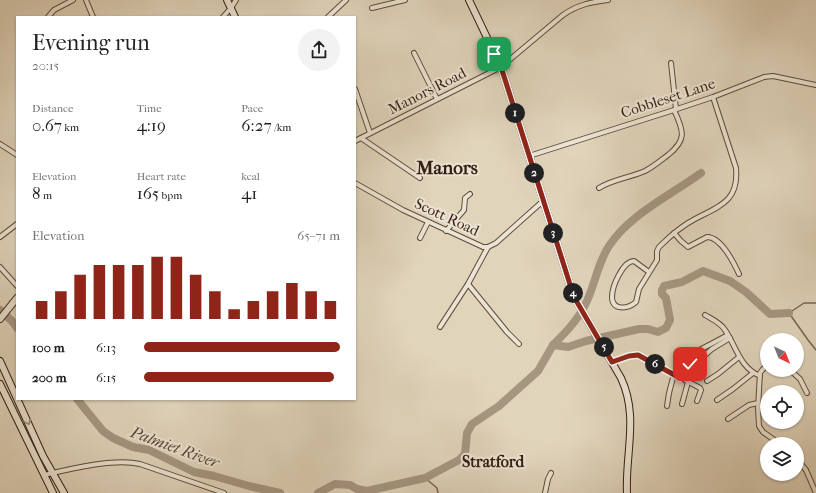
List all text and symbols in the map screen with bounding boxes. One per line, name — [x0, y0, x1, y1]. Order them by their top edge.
button: share — [298, 29, 340, 71]
text: Evening run — [32, 30, 150, 56]
pin — [477, 37, 511, 71]
icon: arrive — [483, 43, 505, 65]
text: 20:15 — [32, 58, 59, 73]
street label: Manors Road — [385, 63, 470, 118]
street label: Cobbleset Lane — [618, 74, 718, 122]
text: Distance — [32, 102, 73, 115]
text: Time — [137, 102, 162, 115]
text: Pace — [241, 102, 263, 115]
pin: 1 — [505, 103, 525, 123]
text: 1 — [513, 106, 517, 119]
text: 0.67 — [32, 115, 62, 135]
text: 4:19 — [137, 115, 166, 135]
text: 6:27 — [241, 115, 272, 135]
text: km — [62, 121, 79, 134]
text: /km — [272, 121, 291, 134]
district label: Manors — [415, 157, 478, 179]
pin: 2 — [524, 163, 544, 183]
text: 2 — [531, 166, 537, 179]
text: Elevation — [32, 170, 76, 183]
text: Heart rate — [137, 170, 186, 183]
text: kcal — [241, 170, 260, 183]
text: 8 — [32, 183, 41, 203]
text: 165 — [137, 183, 159, 203]
text: 41 — [241, 183, 257, 203]
text: m — [41, 189, 52, 202]
text: bpm — [159, 189, 182, 202]
street label: Scott Road — [412, 194, 483, 240]
pin: 3 — [543, 223, 563, 243]
text: 3 — [551, 226, 555, 239]
text: Elevation — [32, 228, 85, 243]
text: 65–71 m — [297, 228, 340, 243]
pin: 4 — [563, 283, 583, 303]
text: 4 — [570, 286, 576, 299]
north arrow — [760, 333, 804, 377]
map controls — [760, 333, 804, 481]
pin: 5 — [594, 337, 614, 357]
text: 100 m — [32, 340, 65, 355]
text: 6:13 — [96, 340, 116, 355]
text: 5 — [602, 340, 606, 353]
pin — [673, 347, 707, 381]
icon: check — [679, 353, 701, 375]
pin: 6 — [645, 354, 665, 374]
text: 6 — [652, 357, 658, 370]
text: 200 m — [32, 370, 67, 385]
text: 6:15 — [96, 370, 116, 385]
button: locate — [760, 385, 804, 429]
one-way arrow — [23, 418, 31, 425]
water label: Palmiet River — [127, 422, 224, 472]
button: layers — [760, 437, 804, 481]
district label: Stratford — [462, 452, 525, 471]

